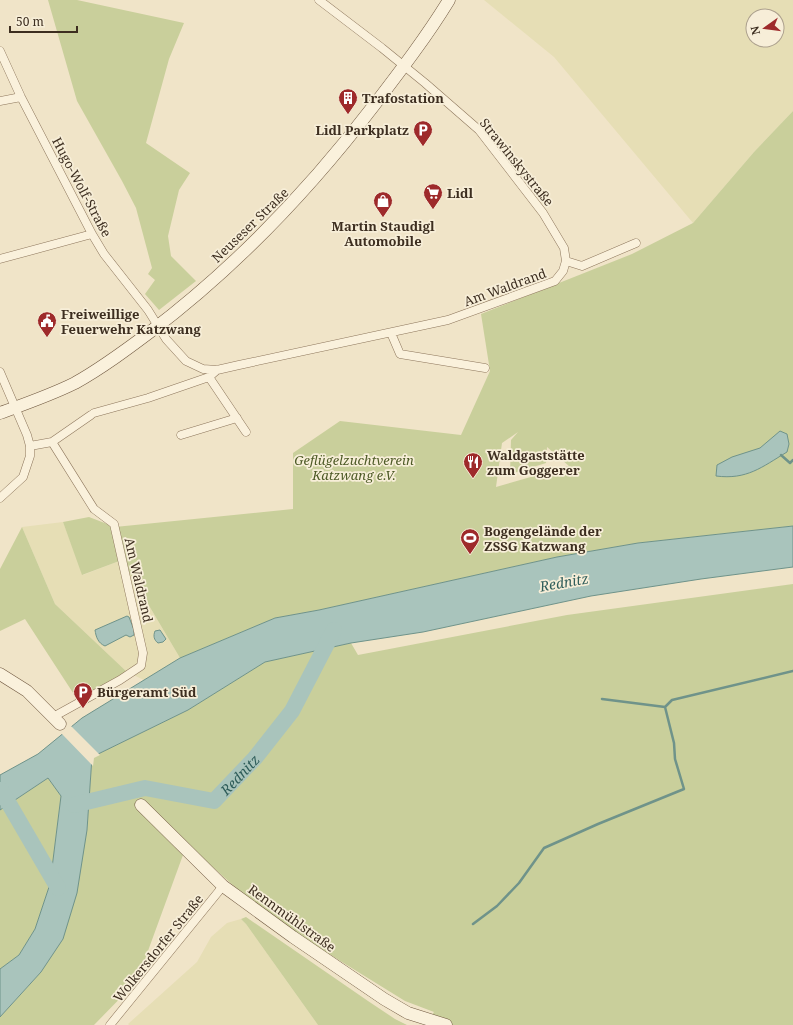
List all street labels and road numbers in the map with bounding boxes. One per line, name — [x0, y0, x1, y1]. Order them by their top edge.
street label: Strawinskystraße — [476, 114, 558, 210]
street label: Hugo-Wolf-Straße — [48, 134, 116, 240]
street label: Neuseser Straße — [208, 184, 292, 266]
street label: Am Waldrand — [461, 264, 549, 310]
street label: Am Waldrand — [121, 536, 157, 624]
street label: Rennmühlstraße — [245, 880, 339, 956]
street label: Wolkersdorfer Straße — [109, 890, 207, 1006]

